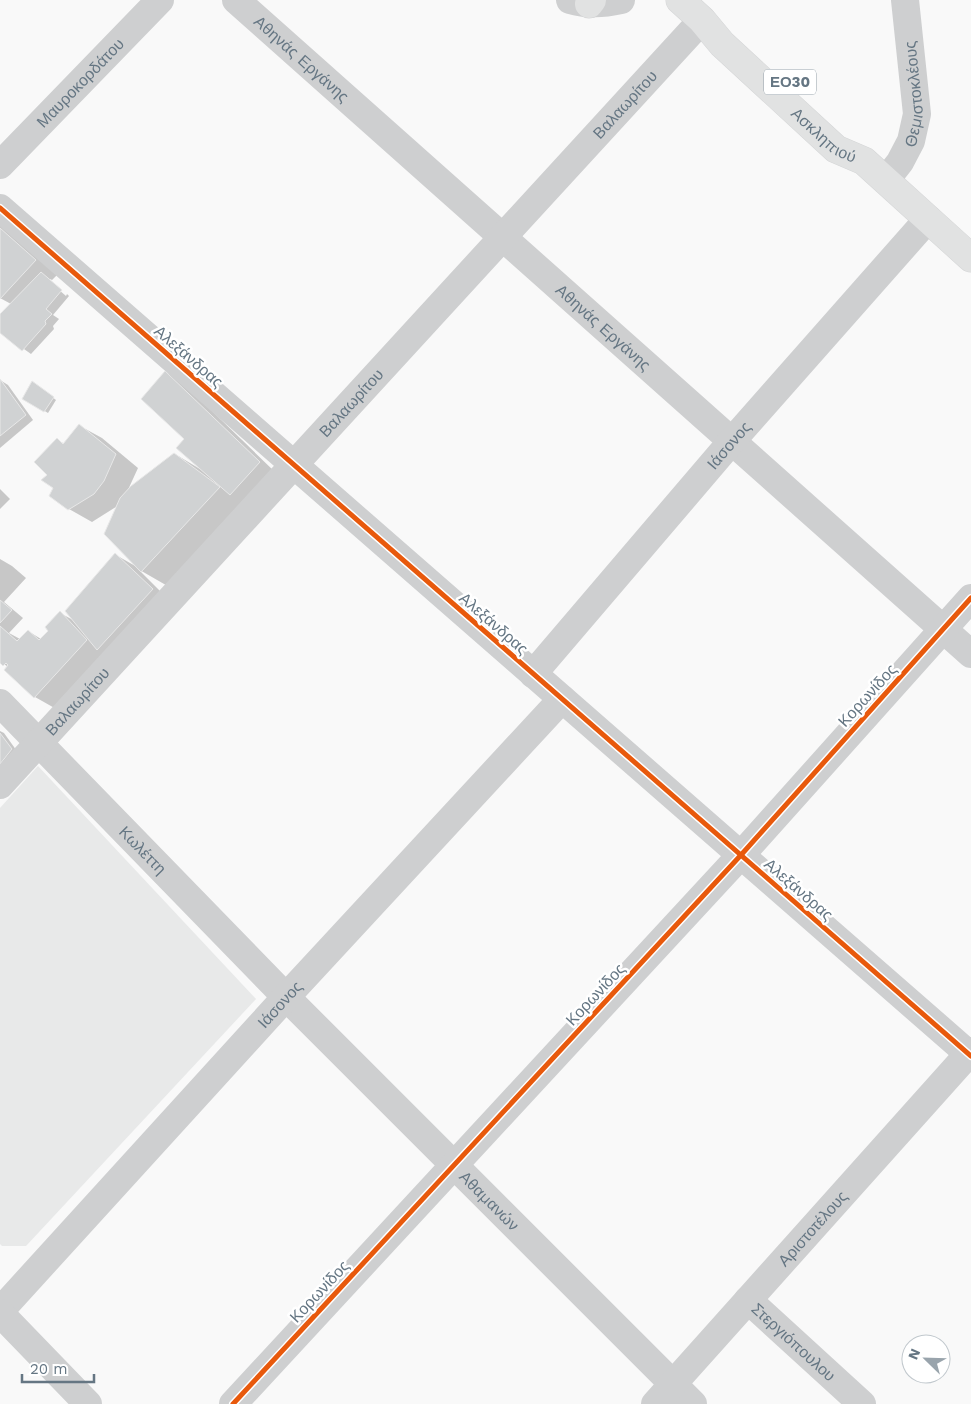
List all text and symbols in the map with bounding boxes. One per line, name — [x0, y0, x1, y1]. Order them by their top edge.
street label: Αθηνάς Εργάνης — [250, 12, 353, 106]
street label: Μαυροκορδάτου — [33, 34, 128, 131]
street label: Θεμιστοκλέους — [900, 40, 927, 149]
street label: Βαλαωρίτου — [589, 66, 661, 143]
road number: ΕΟ30 — [764, 70, 816, 94]
street label: Ασκληπιού — [787, 104, 859, 167]
street label: Αθηνάς Εργάνης — [552, 280, 655, 375]
street label: Αλεξάνδρας — [150, 321, 227, 392]
street label: Βαλαωρίτου — [315, 365, 387, 441]
street label: Ιάσονος — [703, 417, 755, 473]
street label: Αλεξάνδρας — [455, 588, 532, 659]
street label: Κορωνίδος — [834, 660, 901, 731]
street label: Βαλαωρίτου — [41, 663, 113, 739]
street label: Κωλέττη — [115, 822, 170, 878]
street label: Αλεξάνδρας — [760, 854, 837, 925]
street label: Κορωνίδος — [562, 959, 629, 1029]
street label: Ιάσονος — [254, 977, 306, 1032]
street label: Αθαμανών — [455, 1167, 523, 1235]
street label: Αριστοτέλους — [774, 1187, 852, 1270]
street label: Κορωνίδος — [286, 1256, 353, 1326]
street label: Στεργιόπουλου — [748, 1299, 839, 1385]
north arrow — [901, 1334, 951, 1384]
text: N — [905, 1346, 923, 1362]
scale bar — [22, 1352, 95, 1384]
text: 20 m — [30, 1360, 68, 1378]

